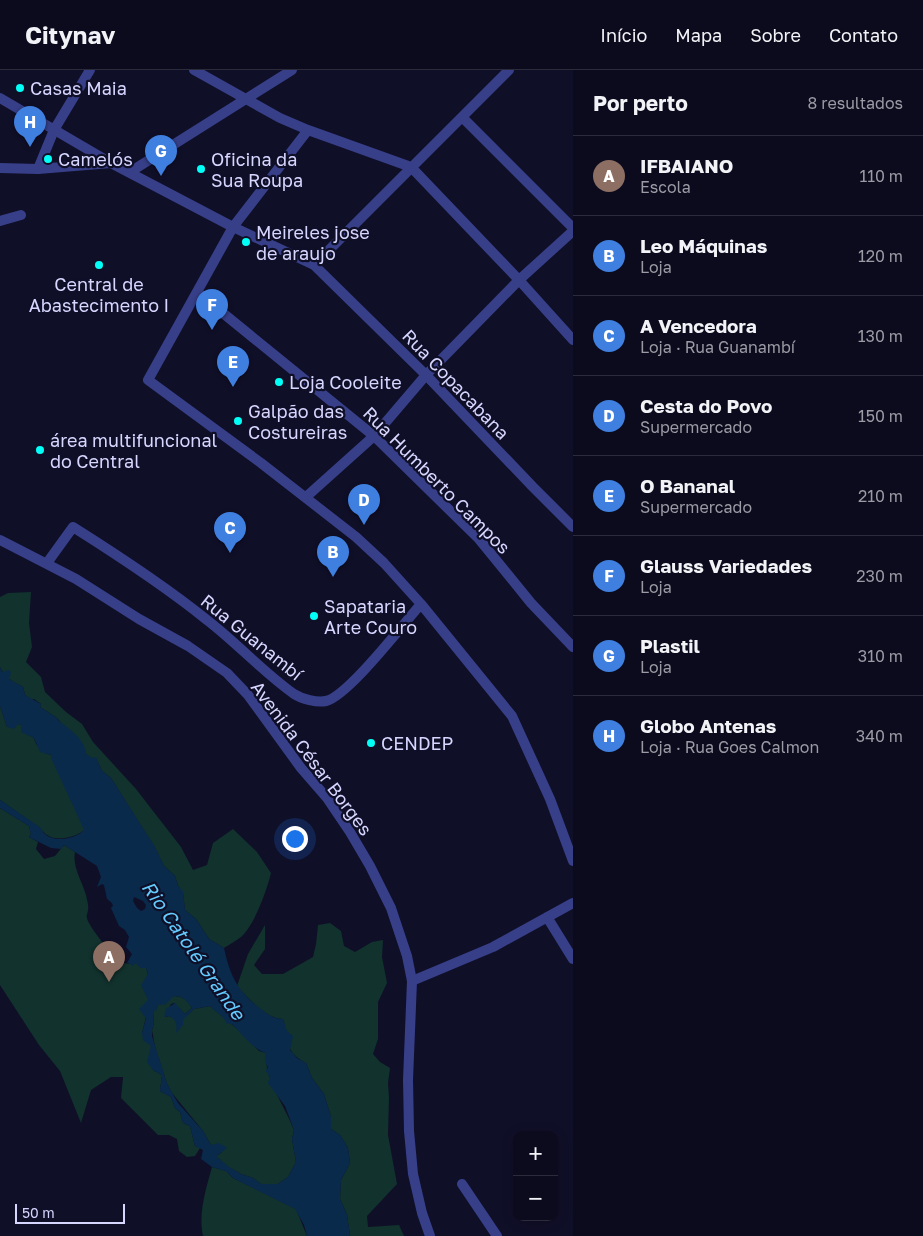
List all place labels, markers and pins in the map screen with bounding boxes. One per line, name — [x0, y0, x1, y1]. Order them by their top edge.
place label: Casas Maia — [30, 77, 127, 99]
marker: Casas Maia — [14, 82, 26, 94]
pin: H — [14, 106, 46, 147]
pin: G — [145, 135, 177, 176]
place label: Camelós — [58, 148, 133, 170]
place label: Oficina da Sua Roupa — [211, 148, 303, 191]
marker: Camelós — [42, 153, 54, 165]
marker: Oficina da Sua Roupa — [195, 163, 207, 175]
place label: Meireles jose de araujo — [256, 221, 370, 264]
marker: Meireles jose de araujo — [240, 236, 252, 248]
marker: Central de Abastecimento I — [93, 259, 105, 271]
place label: Central de Abastecimento I — [29, 273, 169, 316]
pin: F — [196, 289, 228, 330]
pin: E — [217, 346, 249, 387]
place label: Loja Cooleite — [289, 371, 402, 393]
marker: Loja Cooleite — [273, 376, 285, 388]
place label: Galpão das Costureiras — [248, 400, 347, 443]
marker: Galpão das Costureiras — [232, 415, 244, 427]
place label: área multifuncional do Central — [50, 429, 218, 472]
marker: área multifuncional do Central — [34, 444, 46, 456]
pin: D — [348, 484, 380, 525]
pin: C — [214, 512, 246, 553]
pin: B — [317, 536, 349, 577]
place label: Sapataria Arte Couro — [324, 595, 417, 638]
marker: Sapataria Arte Couro — [308, 610, 320, 622]
place label: CENDEP — [381, 732, 453, 754]
marker: CENDEP — [365, 737, 377, 749]
pin: A — [93, 941, 125, 982]

